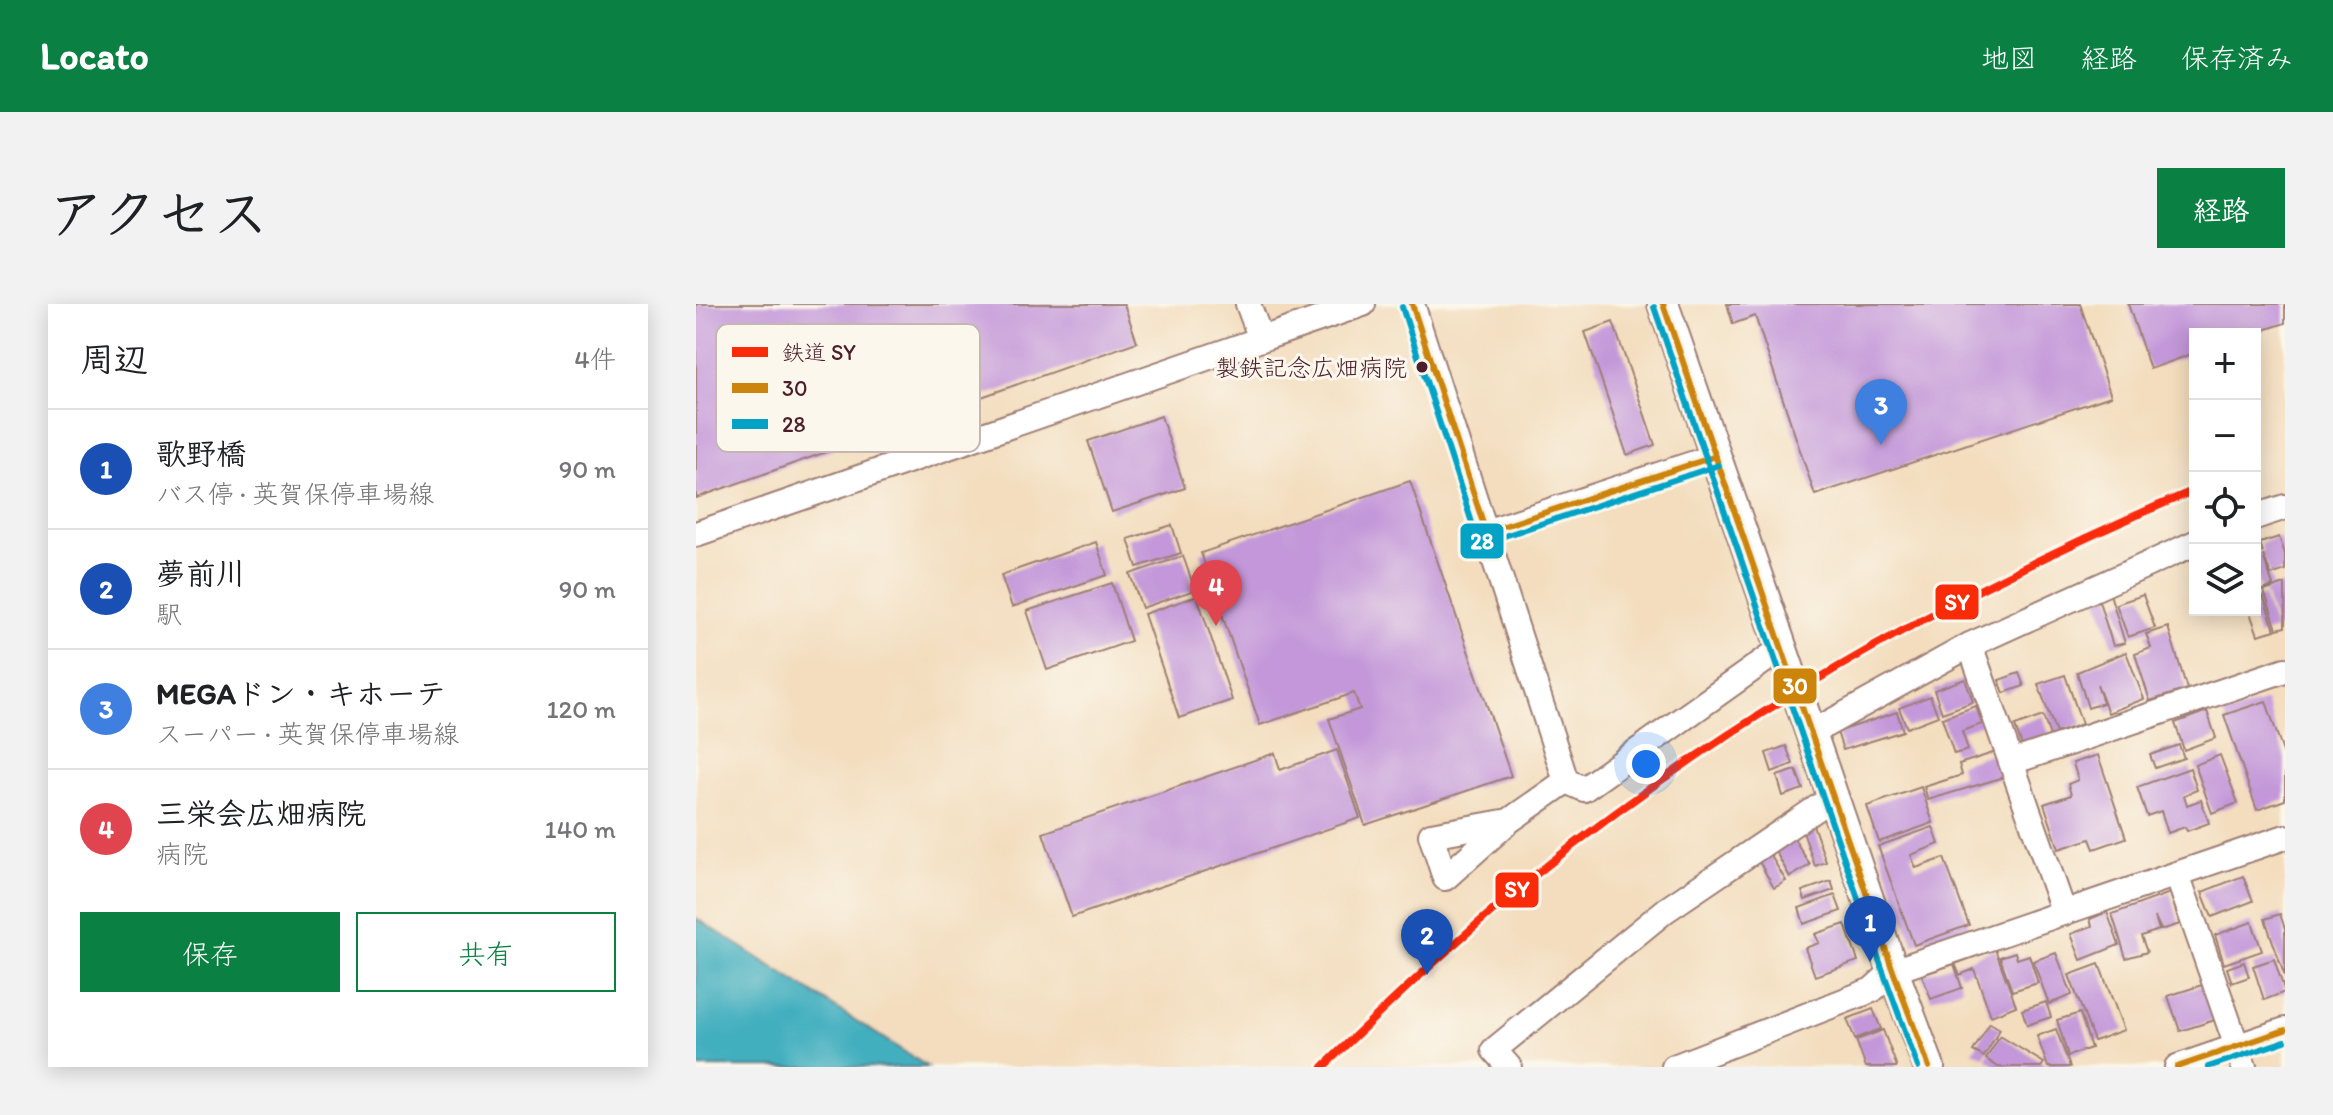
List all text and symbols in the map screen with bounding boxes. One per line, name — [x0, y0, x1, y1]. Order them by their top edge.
text: Locato — [40, 33, 149, 79]
text: 地図 — [1981, 41, 2037, 75]
text: 経路 — [2081, 41, 2137, 75]
text: 保存済み — [2181, 41, 2293, 75]
button: 経路 — [2157, 168, 2285, 248]
text: アクセス — [48, 180, 269, 247]
legend — [716, 324, 980, 452]
map controls — [2189, 328, 2261, 616]
button: + — [2189, 328, 2261, 400]
text: 周辺 — [80, 339, 148, 380]
text: 鉄道 SY — [782, 339, 856, 366]
text: 4件 — [574, 343, 616, 375]
place label: 製鉄記念広畑病院 — [1215, 353, 1407, 382]
marker: 製鉄記念広畑病院 — [1414, 359, 1430, 375]
text: 30 — [782, 375, 808, 402]
pin: 3 — [1855, 379, 1907, 445]
button: − — [2189, 400, 2261, 472]
text: 28 — [782, 411, 806, 438]
text: 歌野橋 — [156, 435, 246, 472]
text: 1 — [100, 453, 112, 485]
text: 90 m — [559, 453, 616, 485]
button: locate — [2189, 472, 2261, 544]
text: バス停 · 英賀保停車場線 — [156, 478, 434, 510]
line badge: 28 — [1459, 522, 1505, 560]
text: 28 — [1470, 528, 1494, 555]
button: layers — [2189, 544, 2261, 616]
text: 夢前川 — [156, 555, 246, 592]
pin: 4 — [1190, 560, 1242, 626]
text: 2 — [99, 573, 113, 605]
text: 90 m — [559, 573, 616, 605]
line badge: SY — [1934, 583, 1980, 621]
text: SY — [1945, 589, 1970, 616]
text: 駅 — [156, 598, 182, 630]
line badge: 30 — [1772, 667, 1818, 705]
text: 30 — [1782, 673, 1808, 700]
text: MEGAドン・キホーテ — [156, 675, 446, 712]
text: 3 — [99, 693, 113, 725]
text: 120 m — [547, 693, 616, 725]
text: スーパー · 英賀保停車場線 — [156, 718, 459, 750]
your location — [1626, 744, 1666, 784]
text: 三栄会広畑病院 — [156, 795, 366, 832]
text: 4 — [98, 813, 114, 845]
text: 140 m — [545, 813, 616, 845]
text: 病院 — [156, 838, 208, 870]
line badge: SY — [1494, 871, 1540, 909]
text: SY — [1505, 876, 1530, 903]
pin: 1 — [1844, 896, 1896, 962]
pin: 2 — [1401, 909, 1453, 975]
button: 保存 — [80, 912, 340, 992]
button: 共有 — [356, 912, 616, 992]

